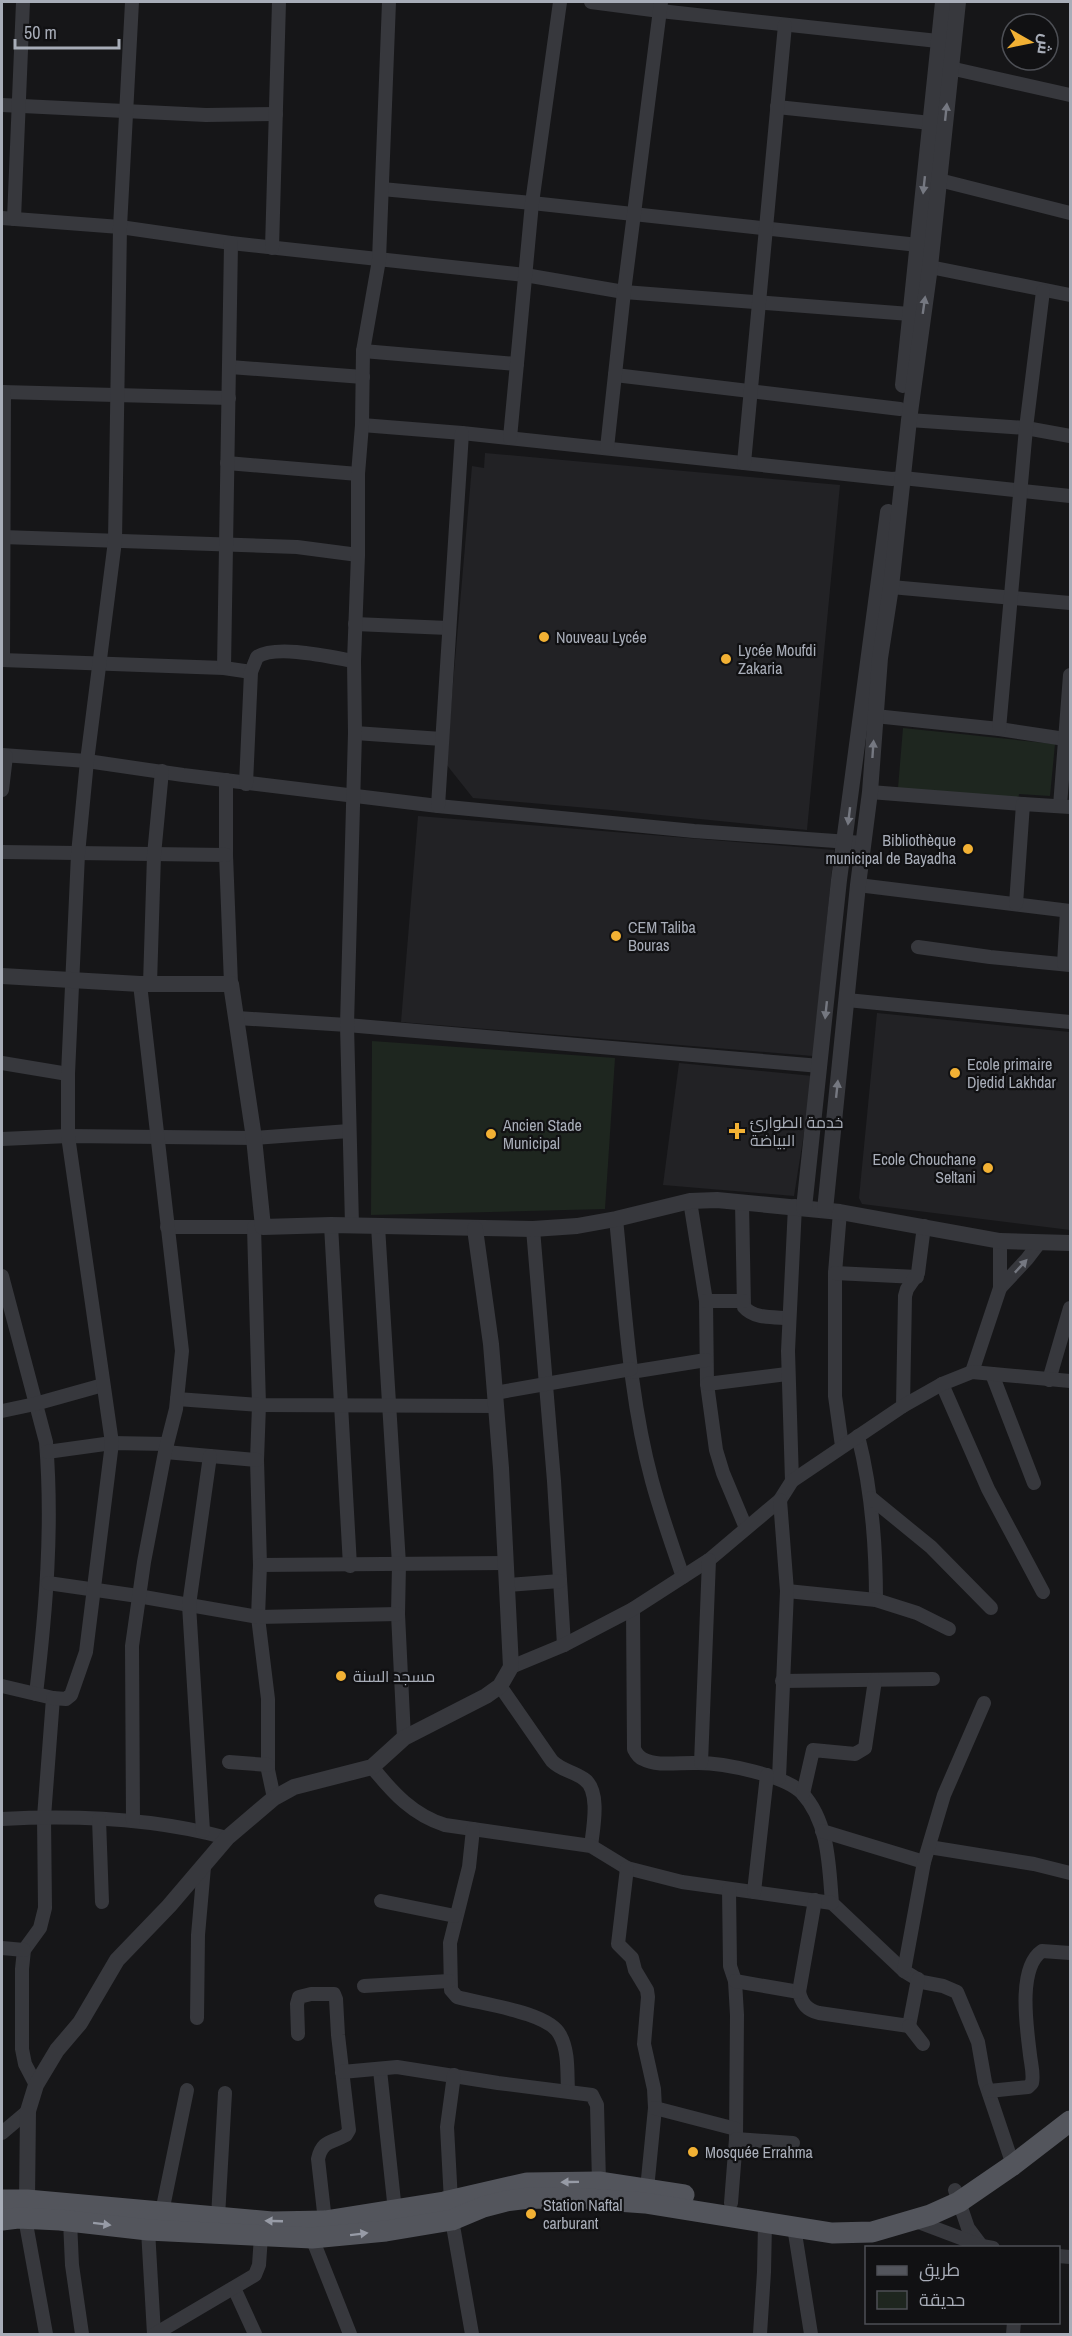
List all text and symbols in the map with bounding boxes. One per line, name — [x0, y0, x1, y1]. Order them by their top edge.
scale bar — [15, 12, 118, 50]
north arrow — [1000, 12, 1060, 72]
text: 50 m — [24, 20, 57, 45]
text: ش — [1032, 32, 1057, 56]
one-way arrow — [941, 102, 951, 121]
one-way arrow — [919, 176, 929, 195]
one-way arrow — [920, 296, 929, 315]
place label: Nouveau Lycée — [556, 626, 647, 648]
marker: Nouveau Lycée — [537, 630, 551, 644]
place label: Lycée Moufdi Zakaria — [738, 639, 816, 679]
marker: Lycée Moufdi Zakaria — [719, 652, 733, 666]
one-way arrow — [868, 740, 878, 759]
one-way arrow — [844, 807, 853, 826]
place label: Bibliothèque municipal de Bayadha — [825, 829, 957, 869]
marker: Bibliothèque municipal de Bayadha — [961, 842, 975, 856]
place label: CEM Taliba Bouras — [628, 916, 697, 956]
marker: CEM Taliba Bouras — [609, 929, 623, 943]
one-way arrow — [821, 1001, 831, 1020]
place label: Ecole primaire Djedid Lakhdar — [967, 1053, 1057, 1093]
marker: Ecole primaire Djedid Lakhdar — [948, 1066, 962, 1080]
one-way arrow — [833, 1080, 842, 1099]
place label: خدمة الطوارئ البياضة — [750, 1111, 843, 1151]
place label: Ancien Stade Municipal — [502, 1114, 582, 1154]
marker: خدمة الطوارئ البياضة — [728, 1122, 746, 1140]
marker: Ancien Stade Municipal — [484, 1127, 498, 1141]
place label: Ecole Chouchane Seltani — [872, 1148, 976, 1188]
marker: Ecole Chouchane Seltani — [981, 1161, 995, 1175]
one-way arrow — [1014, 1258, 1028, 1273]
place label: مسجد السنة — [353, 1665, 435, 1687]
marker: مسجد السنة — [334, 1669, 348, 1683]
place label: Mosquée Errahma — [705, 2141, 814, 2163]
marker: Mosquée Errahma — [686, 2145, 700, 2159]
one-way arrow — [561, 2177, 580, 2187]
place label: Station Naftal carburant — [543, 2194, 623, 2234]
marker: Station Naftal carburant — [524, 2207, 538, 2221]
one-way arrow — [264, 2217, 283, 2226]
one-way arrow — [92, 2220, 111, 2229]
one-way arrow — [349, 2229, 368, 2239]
legend — [865, 2246, 1060, 2324]
text: طريق — [919, 2257, 960, 2282]
text: حديقة — [919, 2287, 965, 2312]

